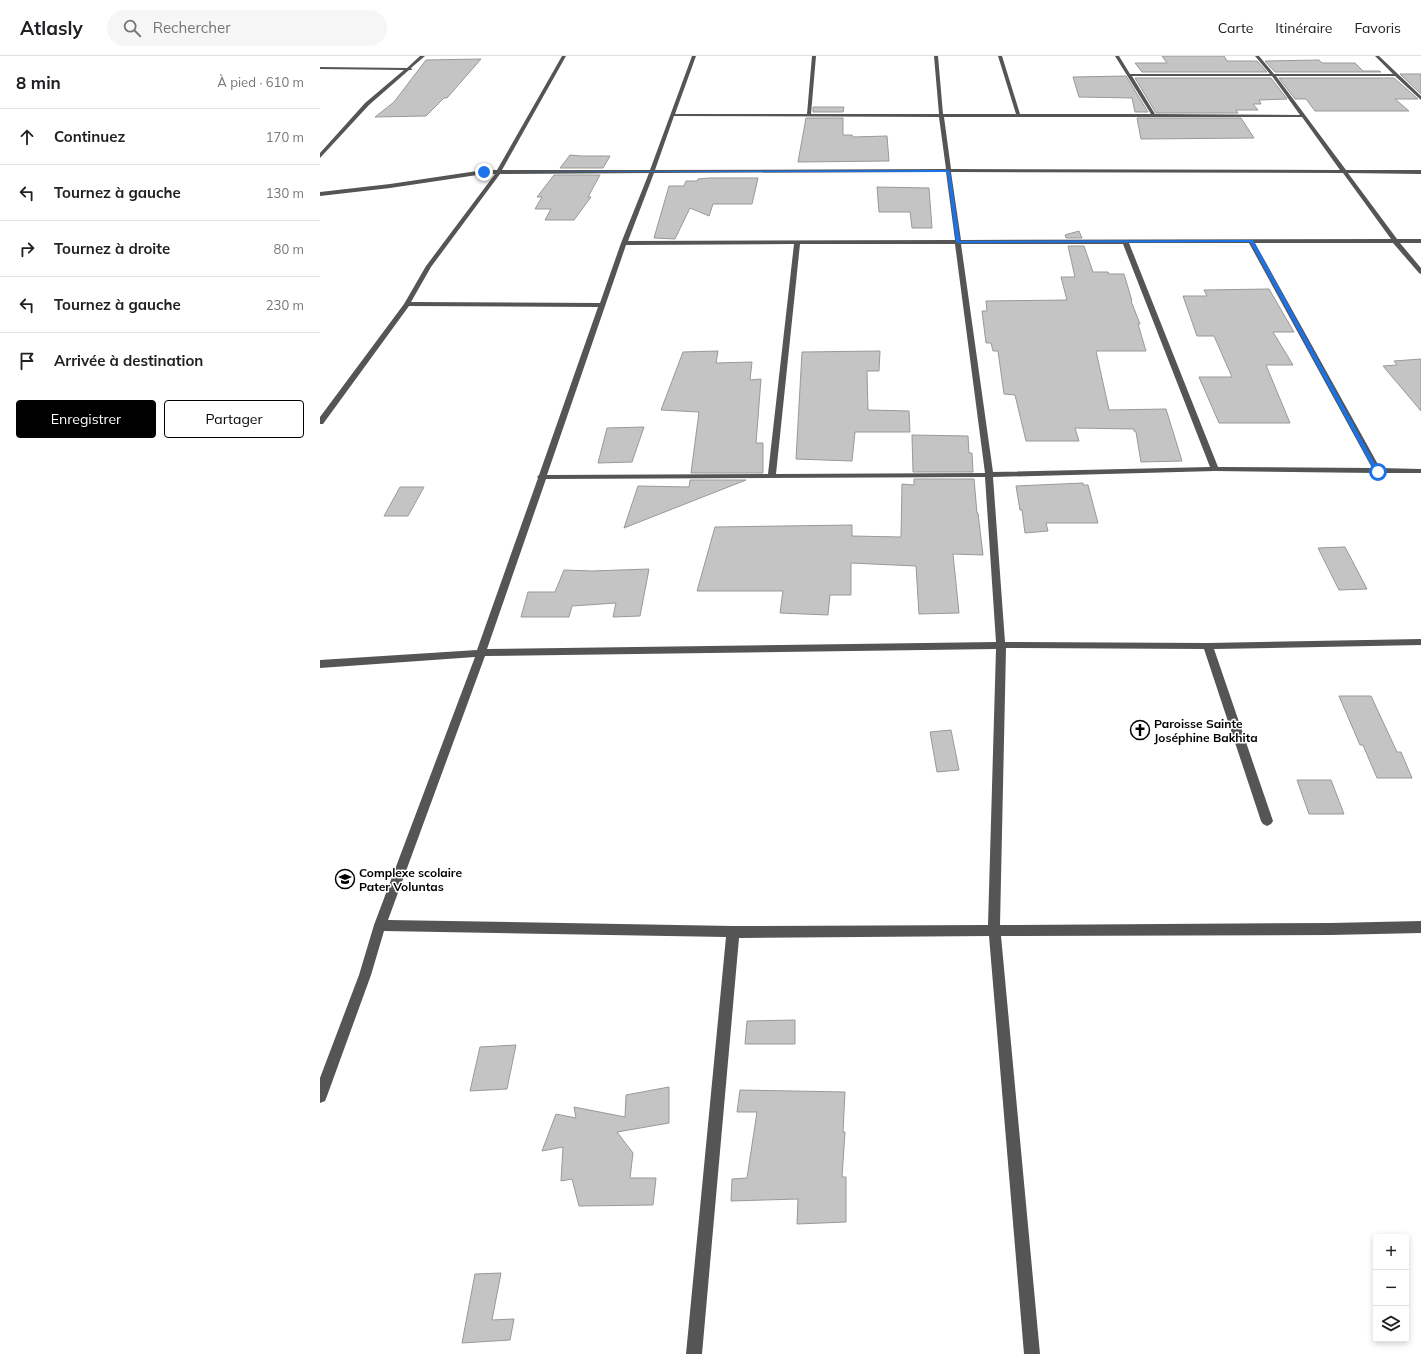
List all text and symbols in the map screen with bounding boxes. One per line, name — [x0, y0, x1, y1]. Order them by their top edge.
search box — [107, 10, 387, 46]
text: Atlasly — [20, 16, 83, 40]
icon: search — [121, 17, 143, 39]
text: Rechercher — [153, 18, 231, 37]
text: Carte — [1218, 19, 1253, 37]
text: Itinéraire — [1275, 19, 1332, 37]
text: Favoris — [1354, 19, 1401, 37]
text: 8 min — [16, 72, 61, 93]
text: À pied · 610 m — [217, 74, 304, 90]
icon: ahead — [16, 126, 38, 148]
text: Continuez — [54, 127, 125, 146]
text: 170 m — [266, 129, 304, 145]
route end — [475, 163, 493, 181]
icon: left — [16, 182, 38, 204]
text: Tournez à gauche — [54, 183, 181, 202]
text: 130 m — [266, 185, 304, 201]
icon: right — [16, 238, 38, 260]
text: Tournez à droite — [54, 239, 170, 258]
text: 80 m — [274, 241, 304, 257]
icon: left — [16, 294, 38, 316]
text: Tournez à gauche — [54, 295, 181, 314]
text: 230 m — [266, 297, 304, 313]
icon: arrive — [16, 350, 38, 372]
text: Arrivée à destination — [54, 351, 203, 370]
button: Enregistrer — [16, 400, 156, 438]
button: Partager — [164, 400, 304, 438]
route start — [1369, 463, 1387, 481]
place label: Paroisse Sainte Joséphine Bakhita — [1154, 716, 1258, 745]
church icon: Paroisse Sainte Joséphine Bakhita — [1129, 719, 1151, 741]
place label: Complexe scolaire Pater Voluntas — [359, 865, 462, 894]
school or university icon: Complexe scolaire Pater Voluntas — [334, 868, 356, 890]
map controls — [1373, 1234, 1409, 1342]
button: + — [1373, 1234, 1409, 1270]
button: − — [1373, 1270, 1409, 1306]
button: layers — [1373, 1306, 1409, 1342]

